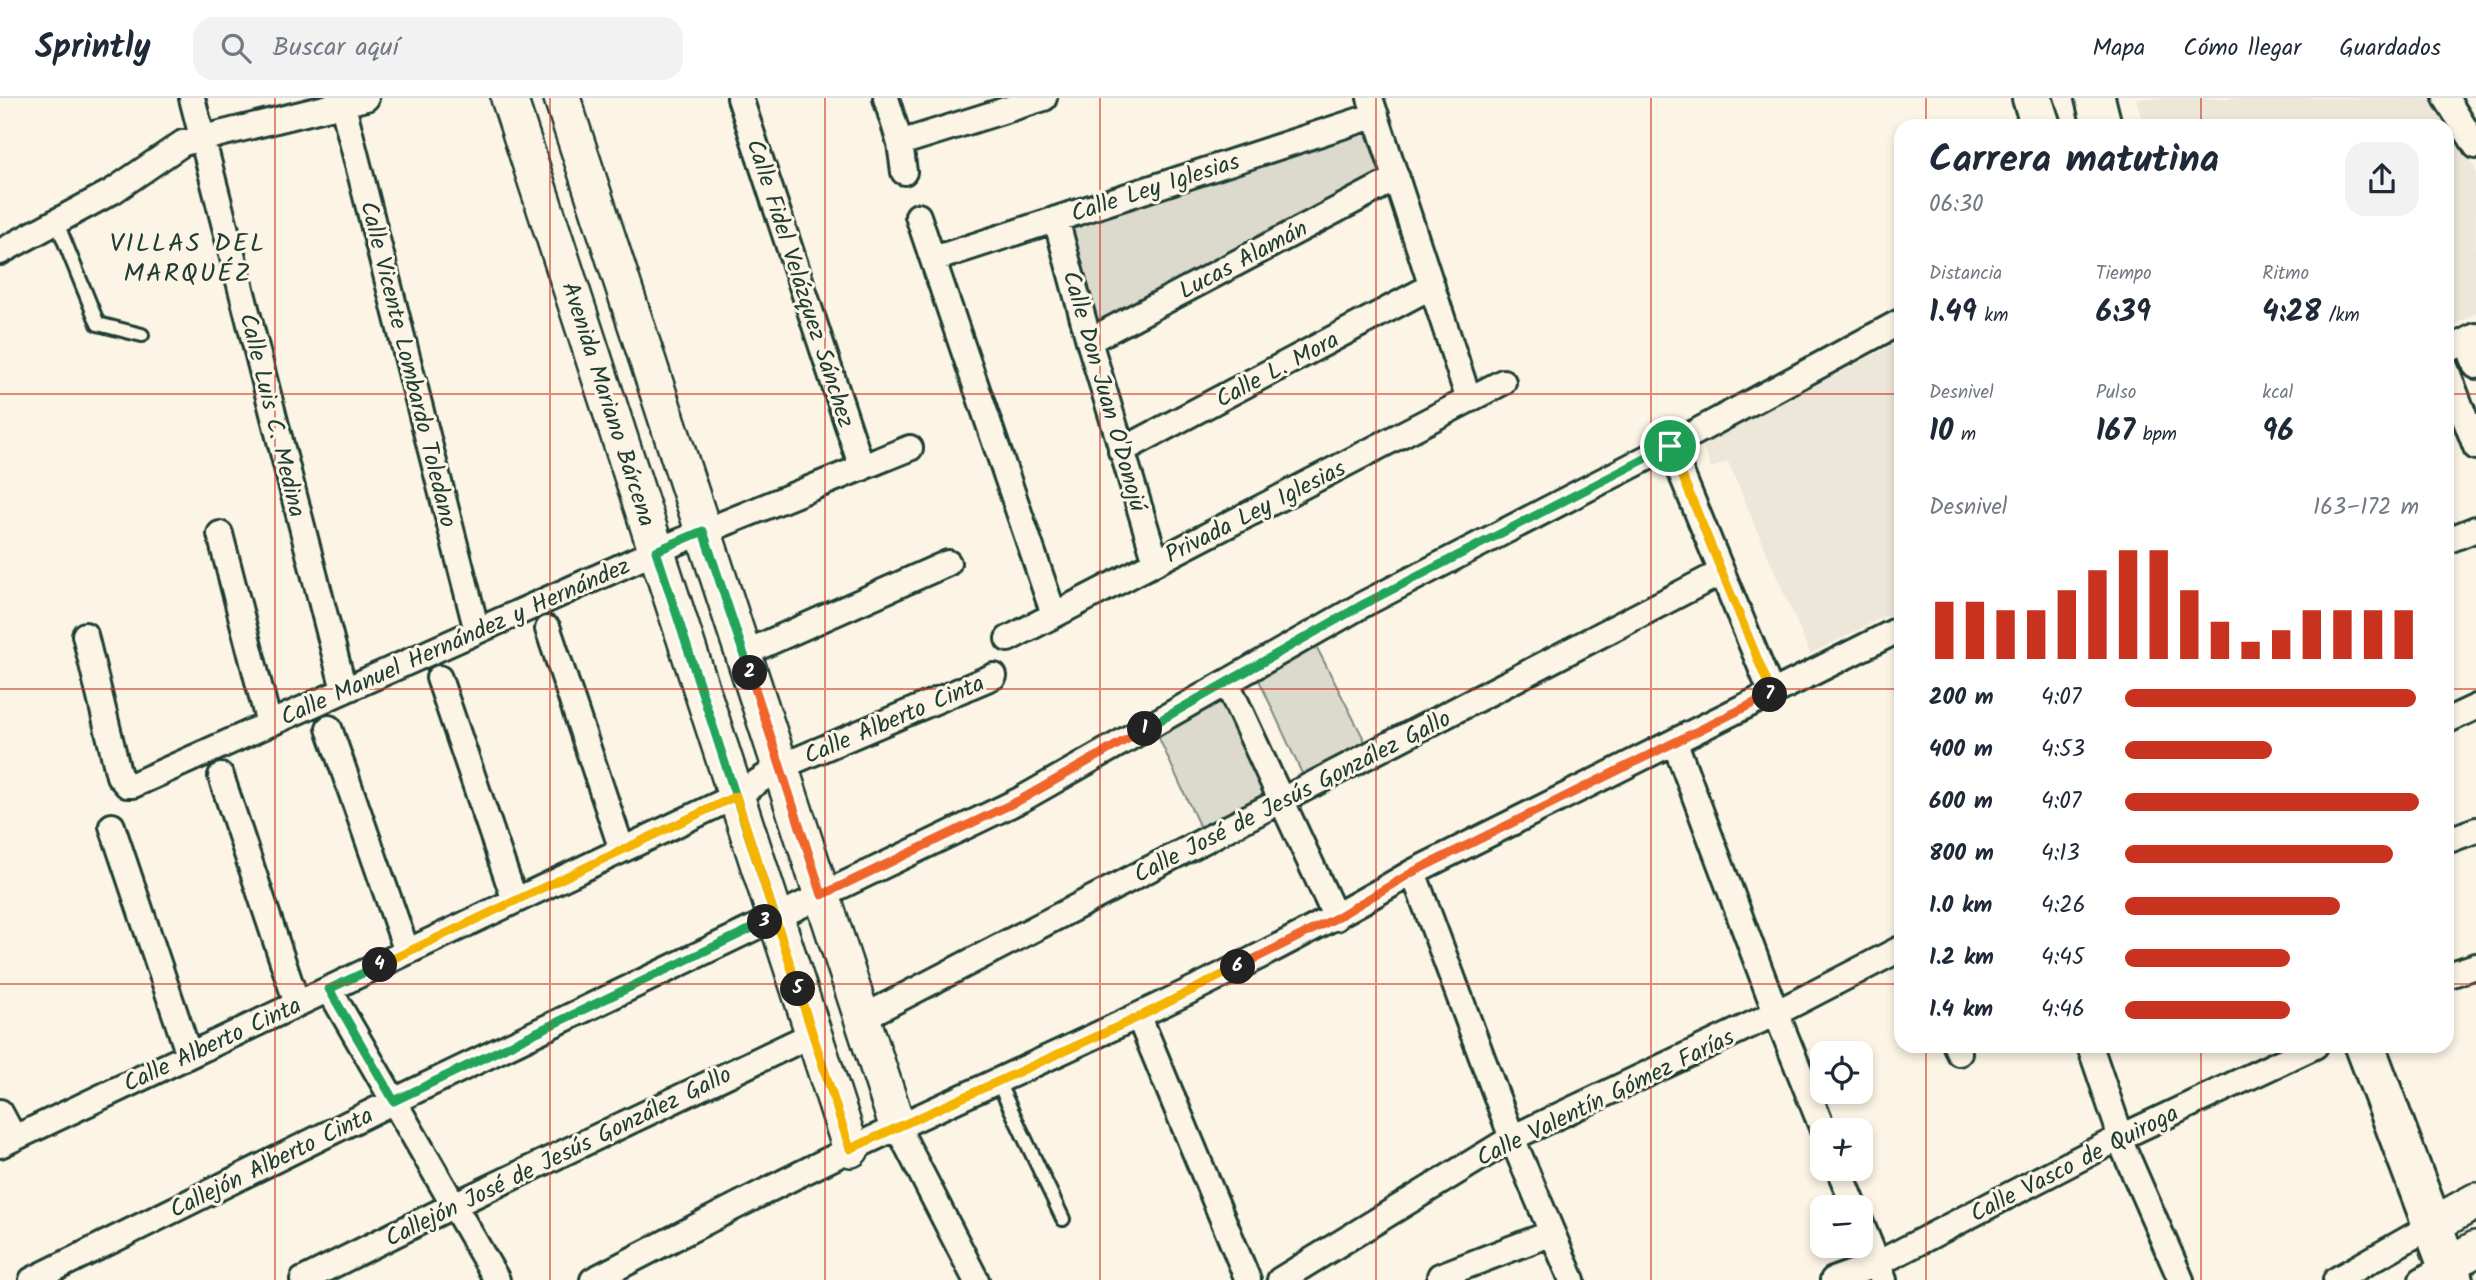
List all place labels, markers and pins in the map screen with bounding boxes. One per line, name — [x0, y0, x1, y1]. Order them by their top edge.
pin — [1640, 416, 1700, 476]
pin: 2 — [732, 656, 768, 690]
pin: 7 — [1752, 678, 1788, 712]
pin: 1 — [1128, 712, 1162, 746]
pin: 3 — [748, 904, 782, 940]
pin: 4 — [362, 948, 398, 982]
pin: 6 — [1220, 950, 1256, 984]
pin: 5 — [780, 972, 816, 1006]

